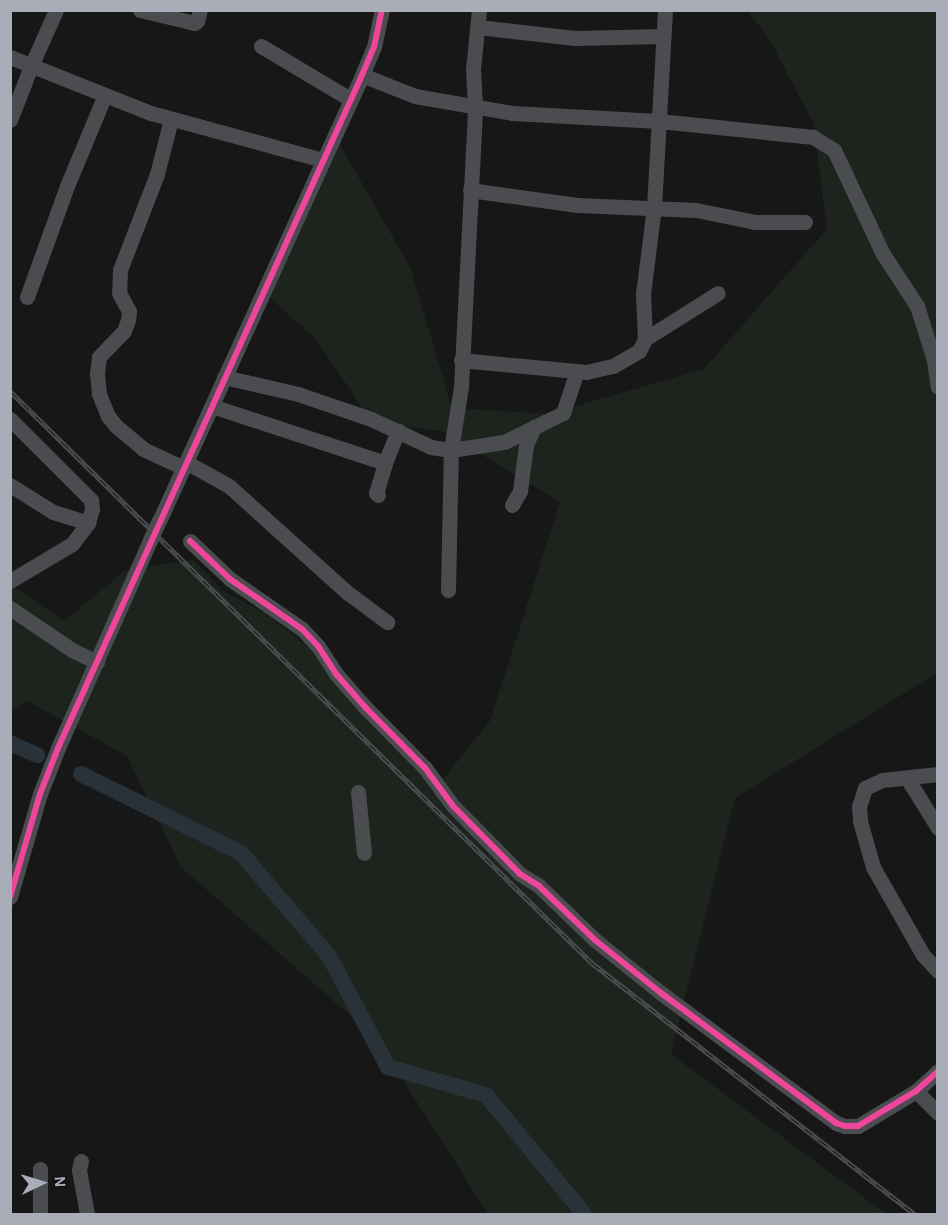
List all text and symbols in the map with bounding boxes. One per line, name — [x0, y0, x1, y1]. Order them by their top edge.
north arrow — [12, 1153, 72, 1213]
text: N — [52, 1176, 68, 1188]

